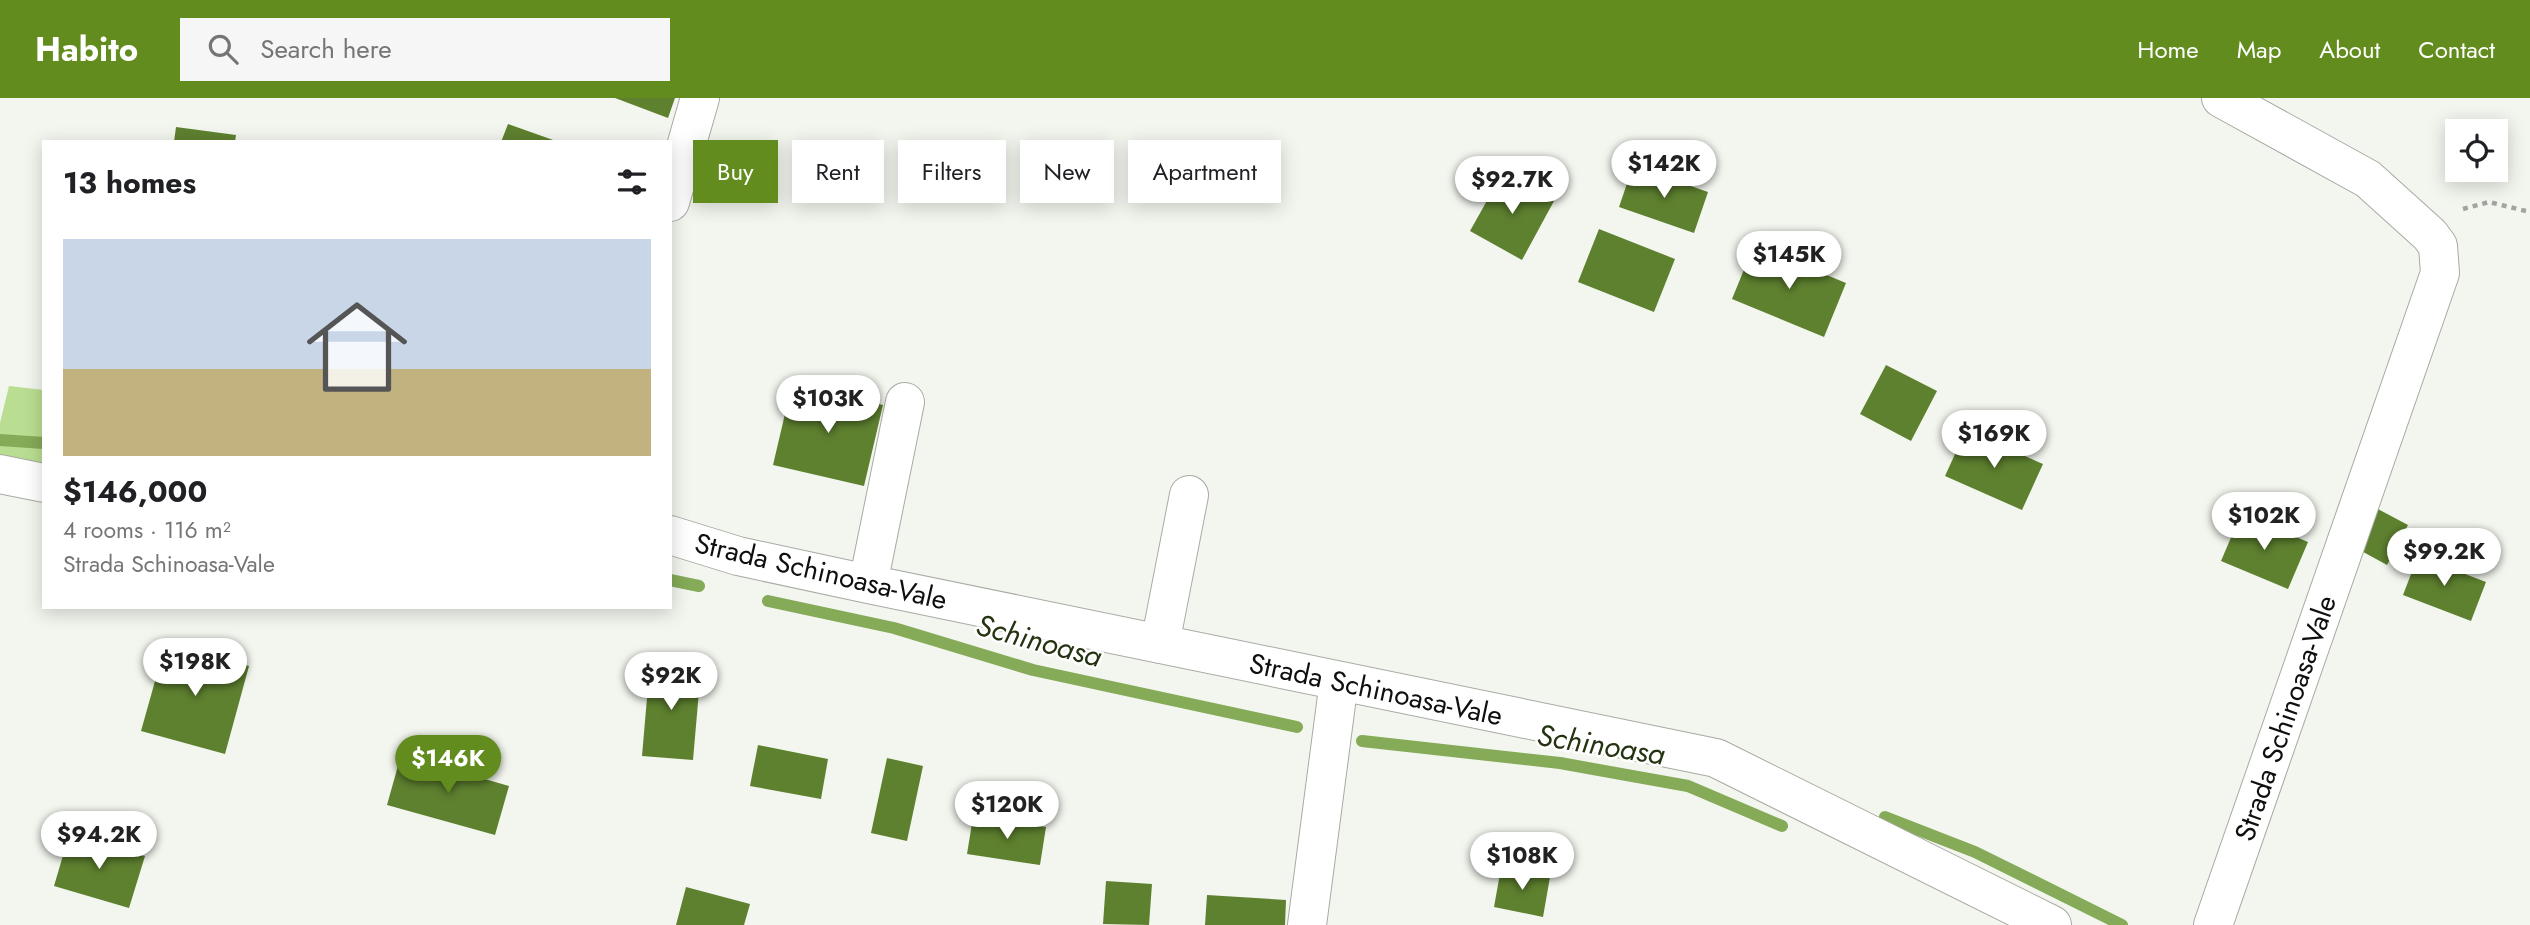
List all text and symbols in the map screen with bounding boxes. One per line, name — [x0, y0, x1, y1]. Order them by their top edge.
search box — [180, 18, 670, 81]
text: Habito — [35, 26, 138, 73]
icon: search — [204, 30, 242, 68]
text: Search here — [260, 30, 392, 68]
text: Home — [2137, 32, 2199, 67]
text: Map — [2237, 32, 2281, 67]
text: About — [2319, 32, 2380, 67]
text: Contact — [2418, 32, 2495, 67]
map controls — [2445, 119, 2508, 182]
button: locate — [2445, 119, 2508, 182]
chip: Buy — [693, 140, 778, 203]
chip: Rent — [792, 140, 884, 203]
chip: Filters — [898, 140, 1006, 203]
chip: New — [1020, 140, 1114, 203]
chip: Apartment — [1128, 140, 1281, 203]
pin: $142K — [1615, 140, 1713, 200]
text: $142K — [1627, 146, 1701, 180]
pin: $92.7K — [1455, 156, 1569, 216]
text: 13 homes — [63, 161, 196, 204]
text: $92.7K — [1471, 162, 1553, 196]
icon: filters — [613, 163, 651, 201]
pin: $145K — [1740, 232, 1838, 291]
text: $145K — [1753, 237, 1825, 271]
icon: home — [294, 284, 420, 410]
pin: $103K — [779, 376, 877, 435]
text: $103K — [792, 381, 864, 415]
pin: $169K — [1945, 410, 2043, 470]
text: $169K — [1958, 416, 2030, 450]
text: $146,000 — [63, 470, 207, 513]
pin: $102K — [2215, 492, 2313, 552]
text: $102K — [2228, 498, 2300, 532]
text: 4 rooms · 116 m² — [63, 513, 231, 547]
street label: Strada Schinoasa-Vale — [691, 523, 951, 620]
pin: $99.2K — [2387, 528, 2501, 588]
text: $99.2K — [2403, 534, 2485, 568]
text: Strada Schinoasa-Vale — [63, 547, 275, 581]
street label: Strada Schinoasa-Vale — [2224, 590, 2347, 847]
water label: Schinoasa — [971, 603, 1107, 678]
pin: $198K — [146, 638, 244, 698]
street label: Strada Schinoasa-Vale — [1246, 643, 1506, 736]
text: $198K — [159, 644, 231, 678]
pin: $92K — [630, 652, 712, 712]
text: $92K — [641, 658, 701, 692]
water label: Schinoasa — [1534, 713, 1668, 776]
pin: $146K — [399, 736, 497, 795]
text: $146K — [411, 741, 485, 775]
pin: $120K — [958, 782, 1056, 841]
text: $120K — [971, 787, 1043, 821]
pin: $94.2K — [42, 812, 156, 871]
text: $94.2K — [57, 817, 141, 851]
pin: $108K — [1473, 832, 1571, 892]
text: $108K — [1486, 838, 1558, 872]

